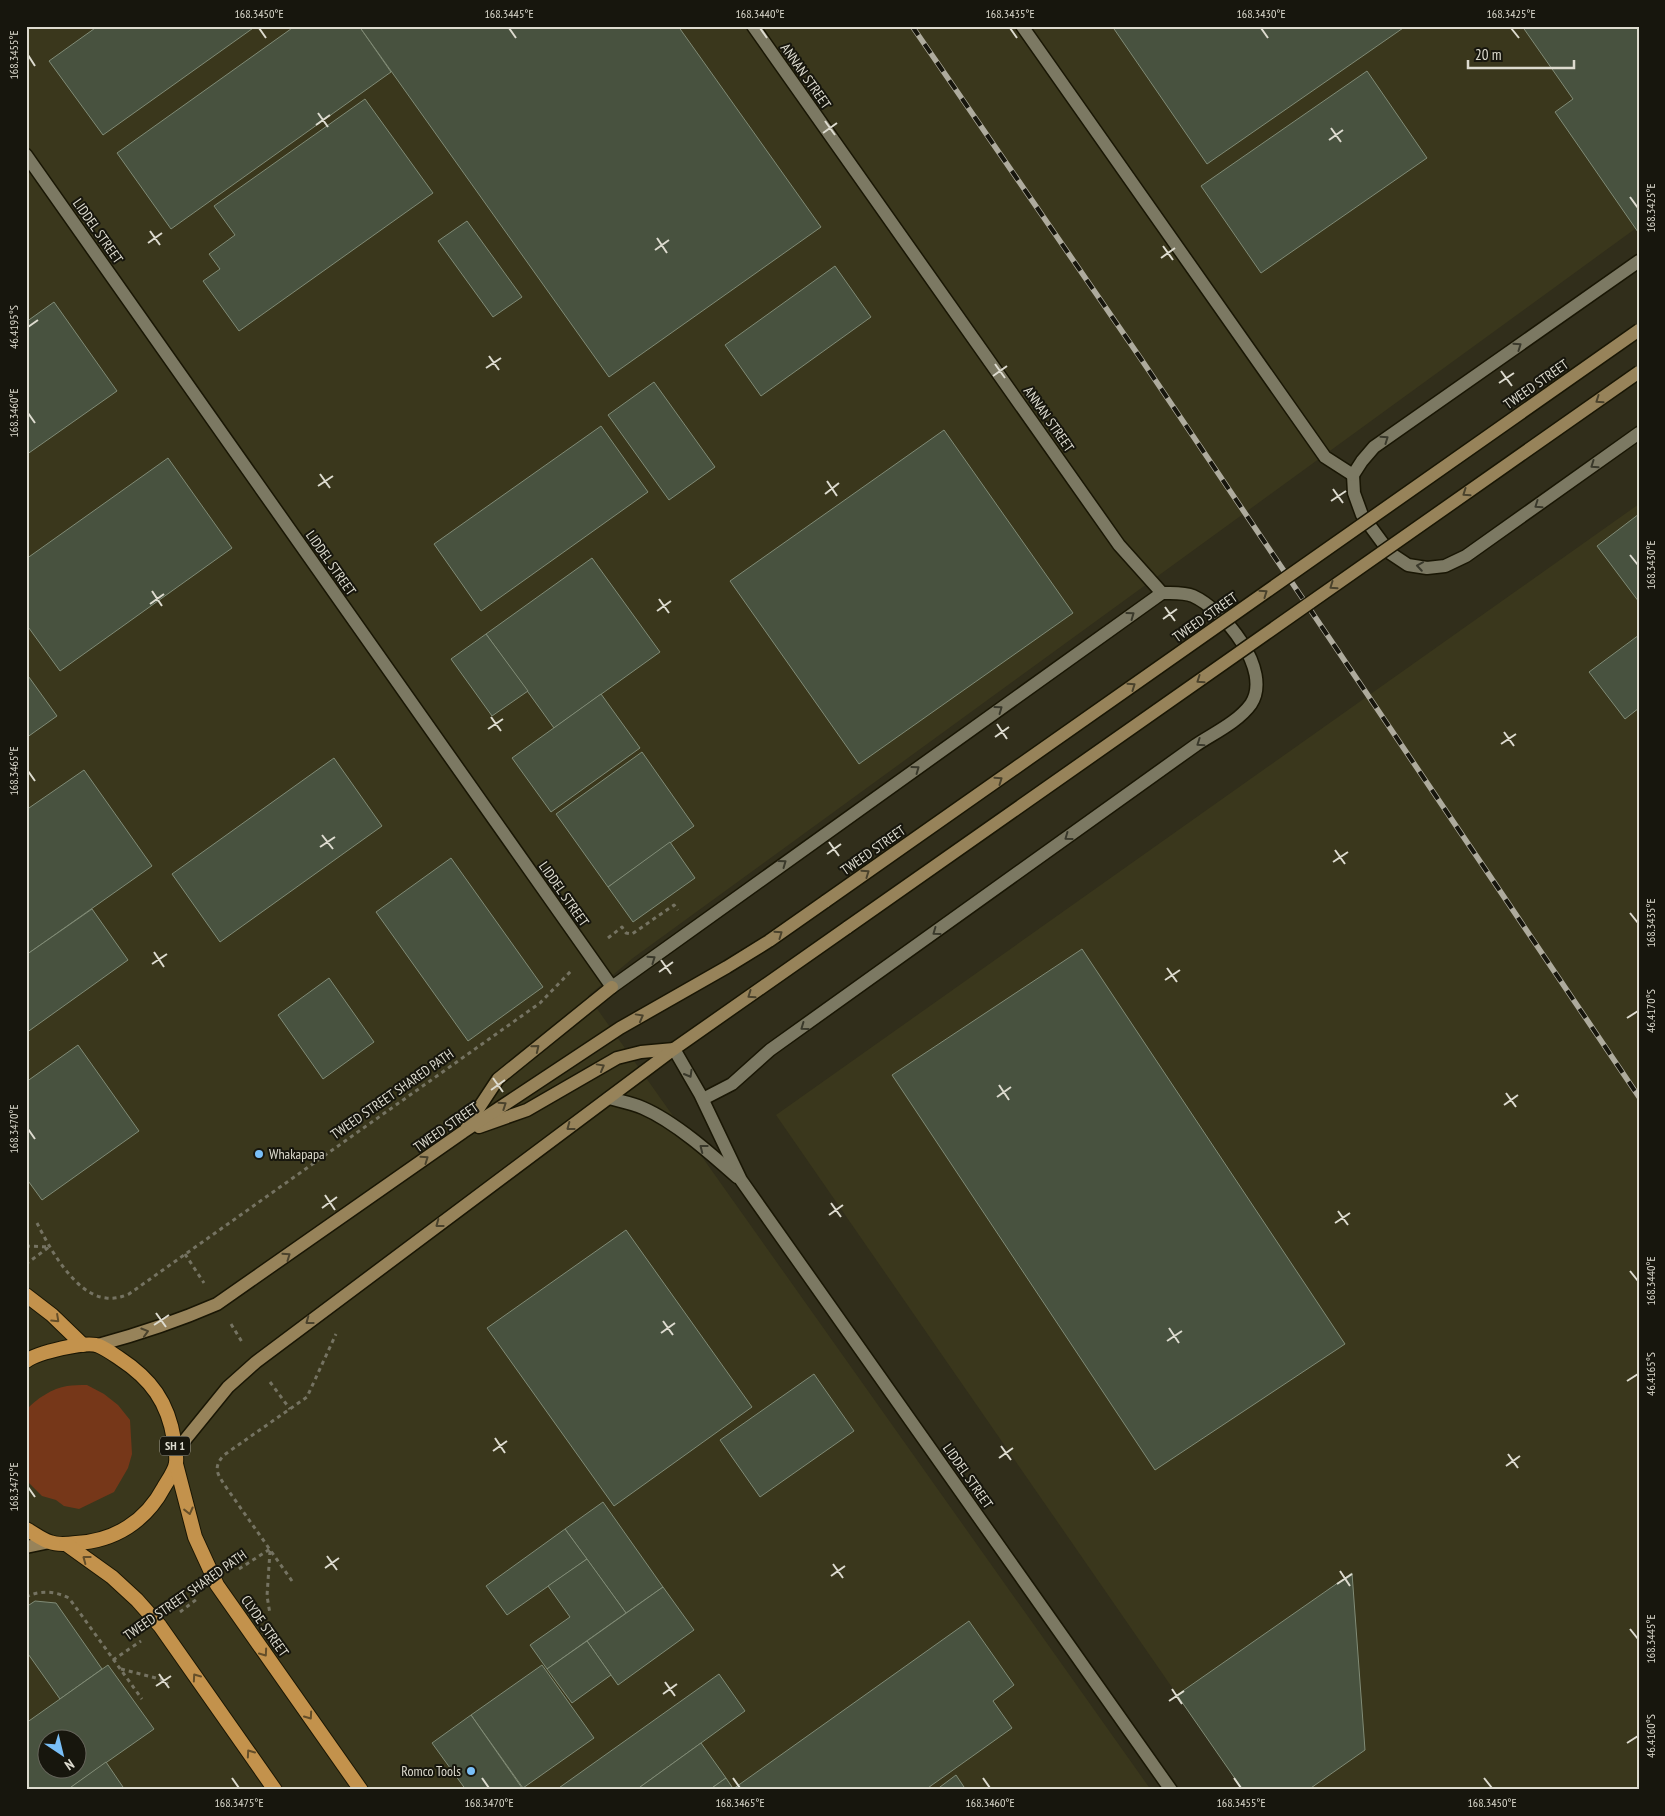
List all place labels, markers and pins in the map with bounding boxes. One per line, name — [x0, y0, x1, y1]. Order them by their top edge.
place label: Whakapapa — [269, 1145, 325, 1163]
marker: Whakapapa — [253, 1148, 265, 1160]
place label: Romco Tools — [401, 1762, 461, 1780]
marker: Romco Tools — [465, 1765, 477, 1777]

